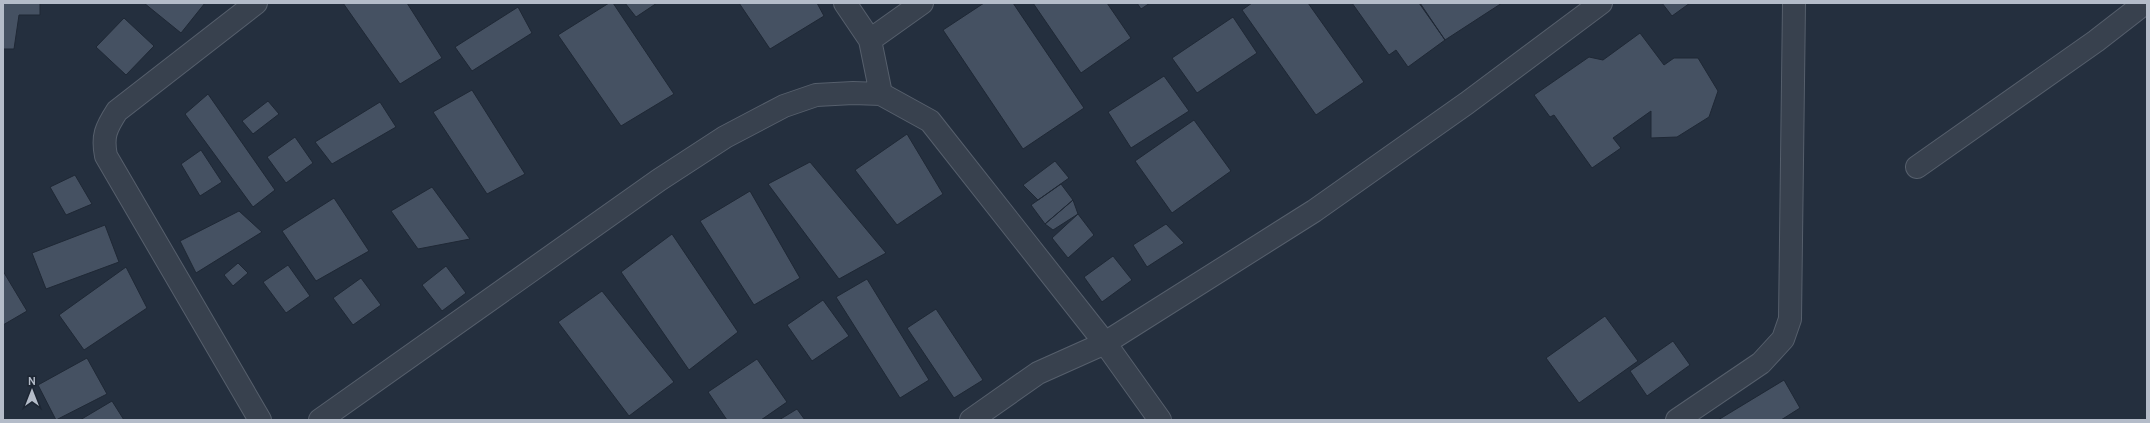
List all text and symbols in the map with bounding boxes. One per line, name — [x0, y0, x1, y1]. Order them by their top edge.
north arrow — [12, 371, 52, 411]
text: N — [28, 374, 36, 388]

